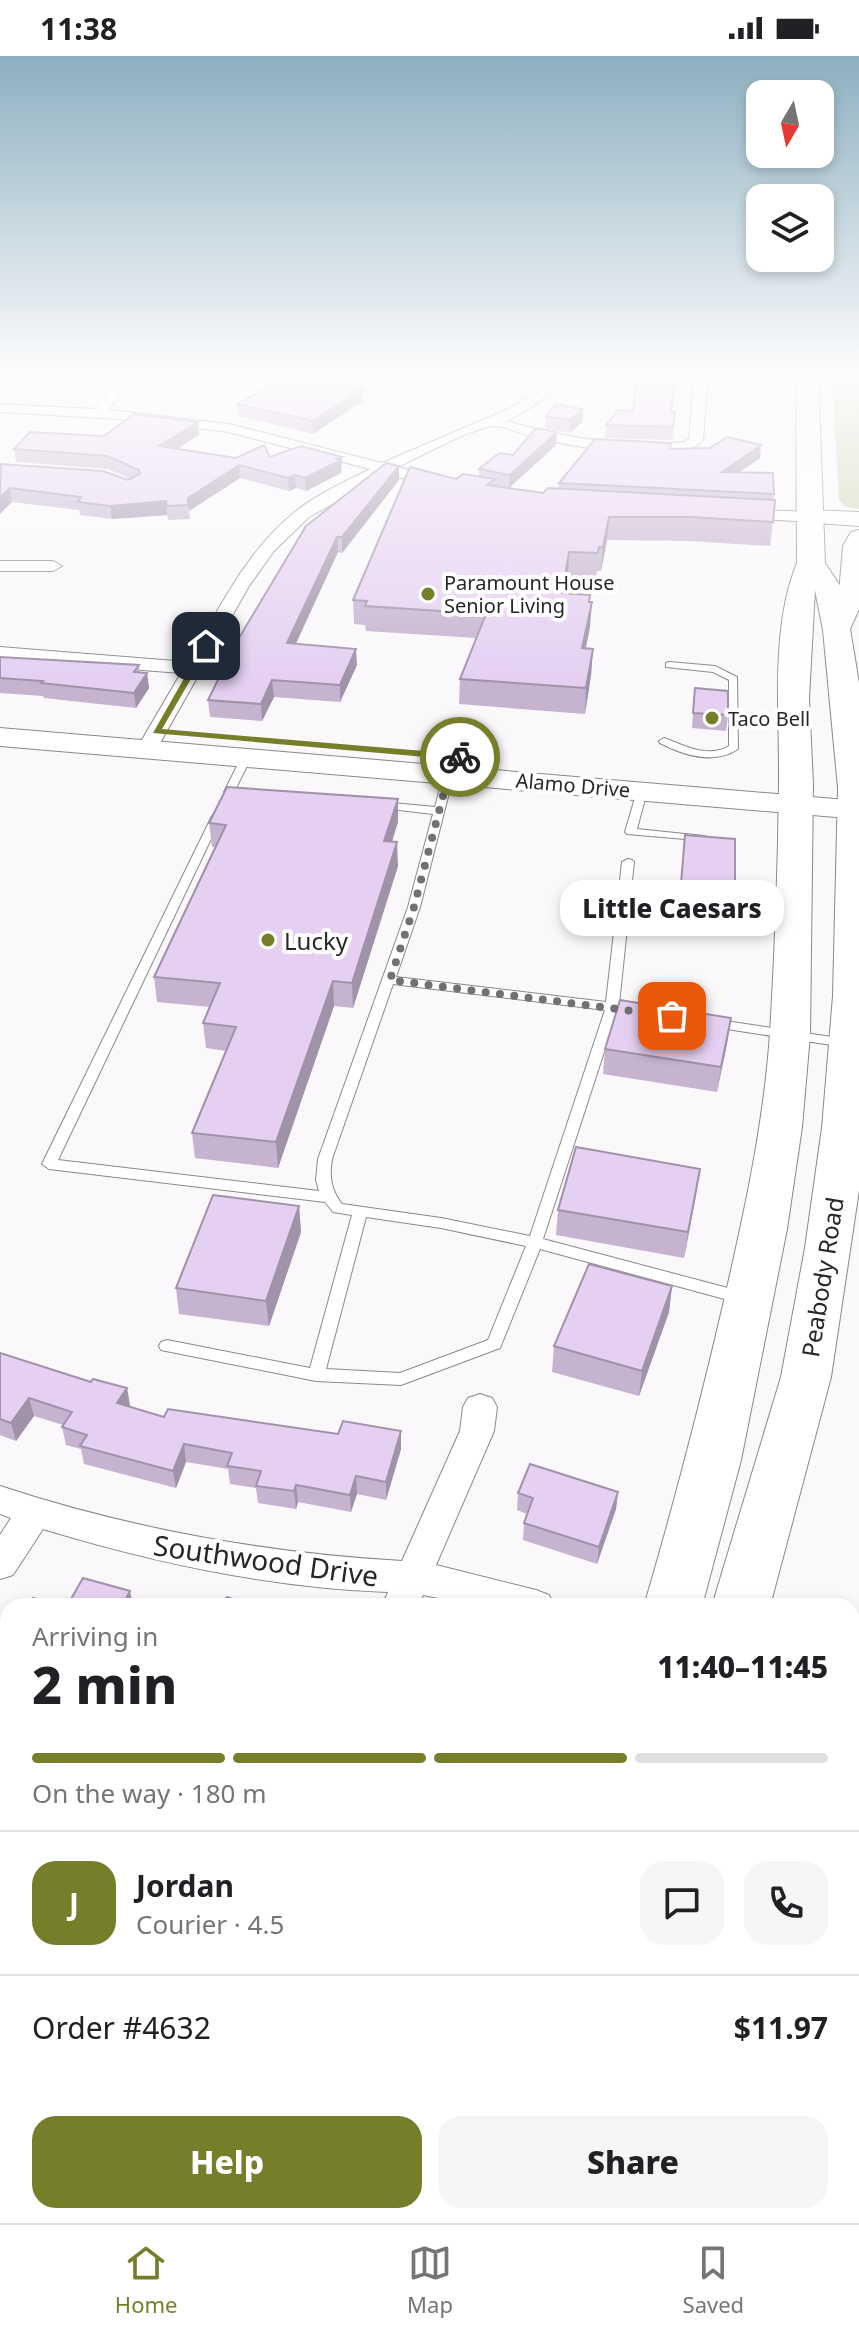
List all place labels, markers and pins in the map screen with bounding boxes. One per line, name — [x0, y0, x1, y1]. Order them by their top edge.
place label: Paramount House Senior Living — [444, 569, 614, 619]
marker: Paramount House Senior Living — [419, 585, 437, 603]
pin — [172, 612, 240, 680]
place label: Taco Bell — [728, 705, 810, 732]
marker: Taco Bell — [703, 709, 721, 727]
callout: Little Caesars — [560, 880, 784, 936]
place label: Lucky — [284, 924, 349, 957]
marker: Lucky — [259, 931, 277, 949]
pin — [638, 982, 706, 1050]

